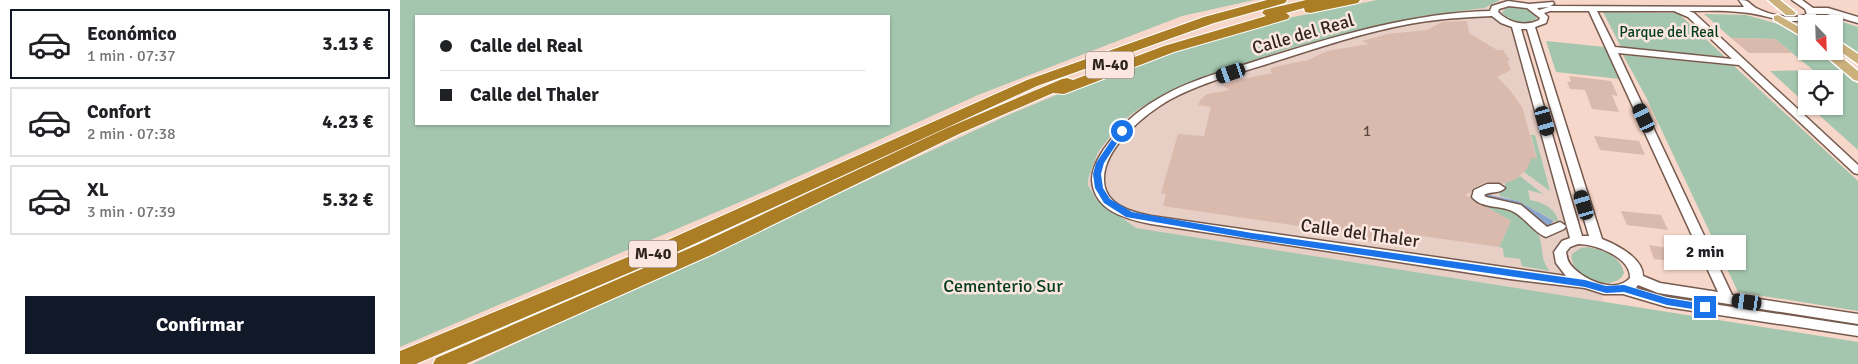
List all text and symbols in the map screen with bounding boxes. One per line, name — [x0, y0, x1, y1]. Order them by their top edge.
street label: Calle del Real — [1250, 9, 1356, 59]
north arrow — [1798, 15, 1842, 60]
map controls — [1798, 15, 1843, 115]
icon: car — [27, 22, 72, 67]
text: Económico — [87, 22, 177, 46]
park label: Parque del Real — [1619, 23, 1719, 41]
text: 3.13 € — [322, 32, 373, 56]
text: Calle del Real — [470, 34, 583, 58]
text: 1 min · 07:37 — [87, 46, 176, 66]
road number: M-40 — [1086, 52, 1134, 78]
car — [1214, 61, 1247, 85]
button: locate — [1798, 70, 1843, 115]
text: Calle del Thaler — [470, 83, 599, 107]
icon: car — [27, 100, 72, 145]
text: Confort — [87, 100, 151, 124]
car — [1630, 101, 1657, 135]
car — [1533, 105, 1556, 137]
text: 4.23 € — [322, 110, 373, 134]
route start — [1111, 120, 1133, 142]
house number: 1 — [1363, 122, 1371, 140]
text: 2 min · 07:38 — [87, 124, 176, 144]
icon: car — [27, 178, 72, 223]
text: XL — [87, 178, 109, 202]
text: 5.32 € — [322, 188, 373, 212]
car — [1572, 188, 1595, 222]
text: 3 min · 07:39 — [87, 202, 176, 222]
street label: Calle del Thaler — [1299, 214, 1421, 252]
callout: 2 min — [1664, 234, 1746, 270]
road number: M-40 — [629, 240, 677, 268]
text: 2 min — [1686, 242, 1724, 262]
park label: Cementerio Sur — [943, 275, 1063, 297]
car — [1731, 292, 1762, 312]
button: Confirmar — [25, 296, 375, 354]
route end — [1694, 296, 1716, 318]

